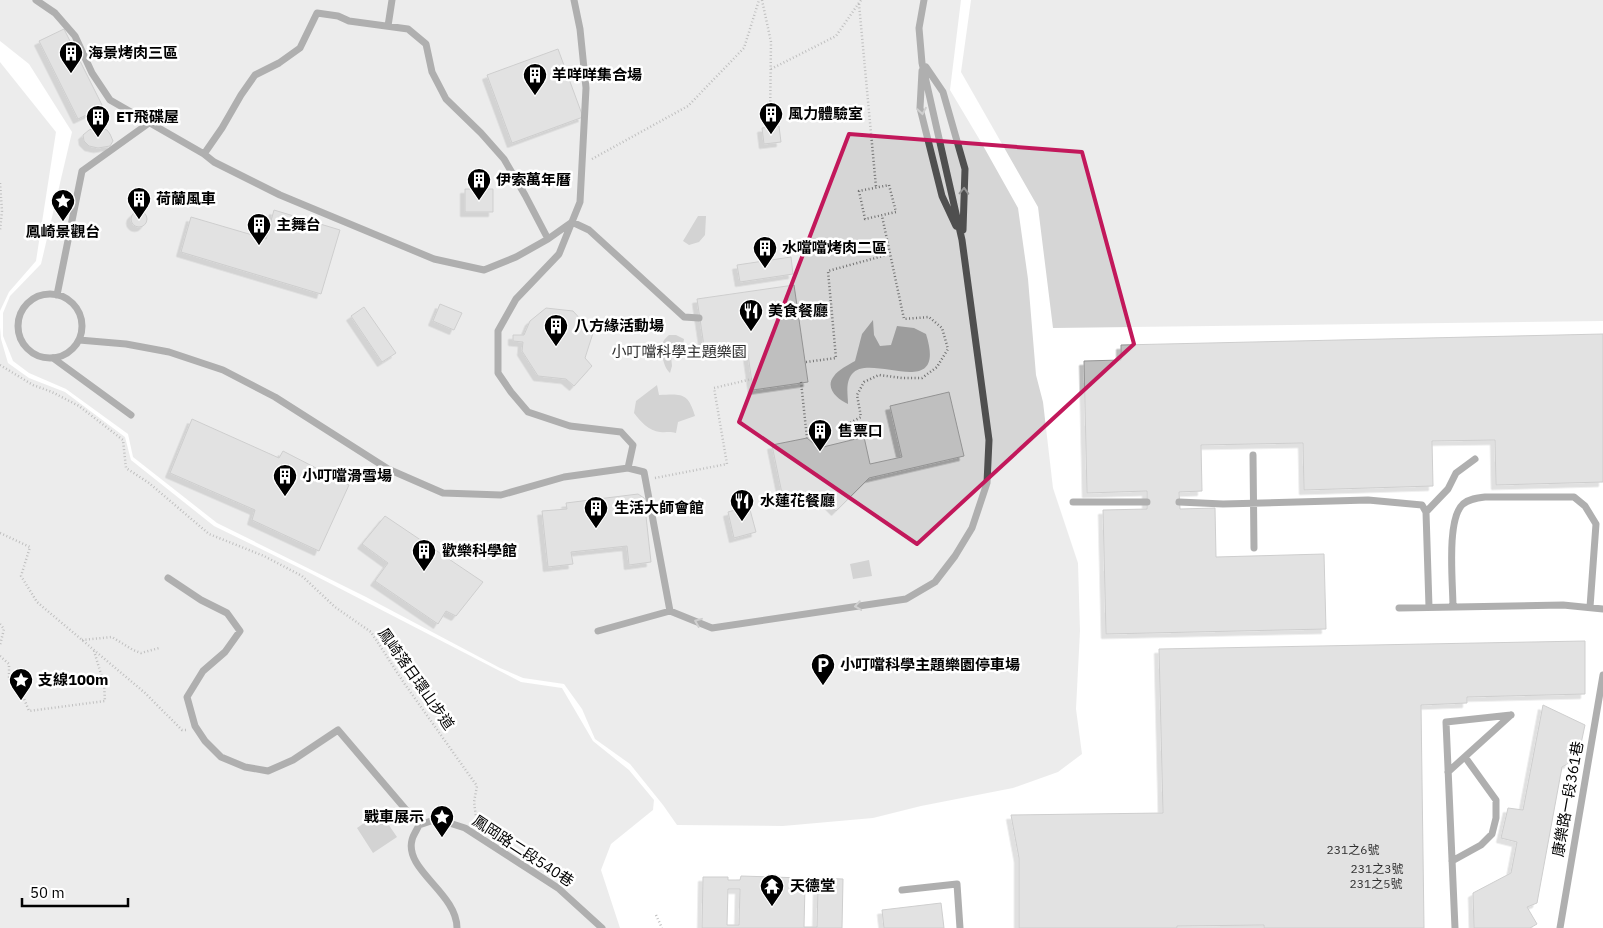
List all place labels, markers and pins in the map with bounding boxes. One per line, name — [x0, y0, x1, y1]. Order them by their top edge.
building icon: 海景烤肉三區 — [58, 40, 84, 74]
place label: 海景烤肉三區 — [88, 43, 178, 62]
building icon: 羊咩咩集合場 — [522, 62, 548, 96]
place label: 羊咩咩集合場 — [552, 65, 642, 84]
building icon: 風力體驗室 — [758, 101, 784, 135]
building icon: ET飛碟屋 — [85, 104, 111, 138]
place label: 風力體驗室 — [788, 104, 863, 123]
place label: ET飛碟屋 — [116, 107, 179, 126]
building icon: 伊索萬年曆 — [466, 167, 492, 201]
place label: 伊索萬年曆 — [496, 170, 571, 189]
building icon: 荷蘭風車 — [126, 186, 152, 220]
place icon: 鳳崎景觀台 — [50, 188, 76, 222]
place label: 荷蘭風車 — [156, 189, 216, 208]
building icon: 主舞台 — [246, 212, 272, 246]
place label: 主舞台 — [276, 215, 321, 234]
place label: 鳳崎景觀台 — [25, 222, 101, 241]
building icon: 水噹噹烤肉二區 — [752, 235, 778, 269]
place label: 水噹噹烤肉二區 — [782, 238, 887, 257]
restaurant icon: 美食餐廳 — [738, 298, 764, 332]
place label: 美食餐廳 — [768, 301, 828, 320]
building icon: 八方緣活動場 — [543, 313, 569, 347]
place label: 八方緣活動場 — [574, 316, 664, 335]
building icon: 售票口 — [807, 418, 833, 452]
place label: 售票口 — [838, 421, 883, 440]
building icon: 小叮噹滑雪場 — [272, 463, 298, 497]
place label: 小叮噹滑雪場 — [302, 466, 392, 485]
restaurant icon: 水蓮花餐廳 — [729, 488, 755, 522]
place label: 水蓮花餐廳 — [760, 491, 835, 510]
building icon: 生活大師會館 — [583, 495, 609, 529]
place label: 生活大師會館 — [614, 498, 704, 517]
building icon: 歡樂科學館 — [411, 538, 437, 572]
place label: 歡樂科學館 — [442, 541, 517, 560]
parking icon: 小叮噹科學主題樂園停車場 — [810, 652, 836, 686]
place label: 小叮噹科學主題樂園停車場 — [840, 655, 1020, 674]
place icon: 支線100m — [8, 667, 34, 701]
place label: 支線100m — [38, 670, 108, 689]
place icon: 戰車展示 — [429, 804, 455, 838]
place label: 戰車展示 — [364, 807, 424, 826]
temple icon: 天德堂 — [759, 873, 785, 907]
place label: 天德堂 — [790, 876, 835, 895]

